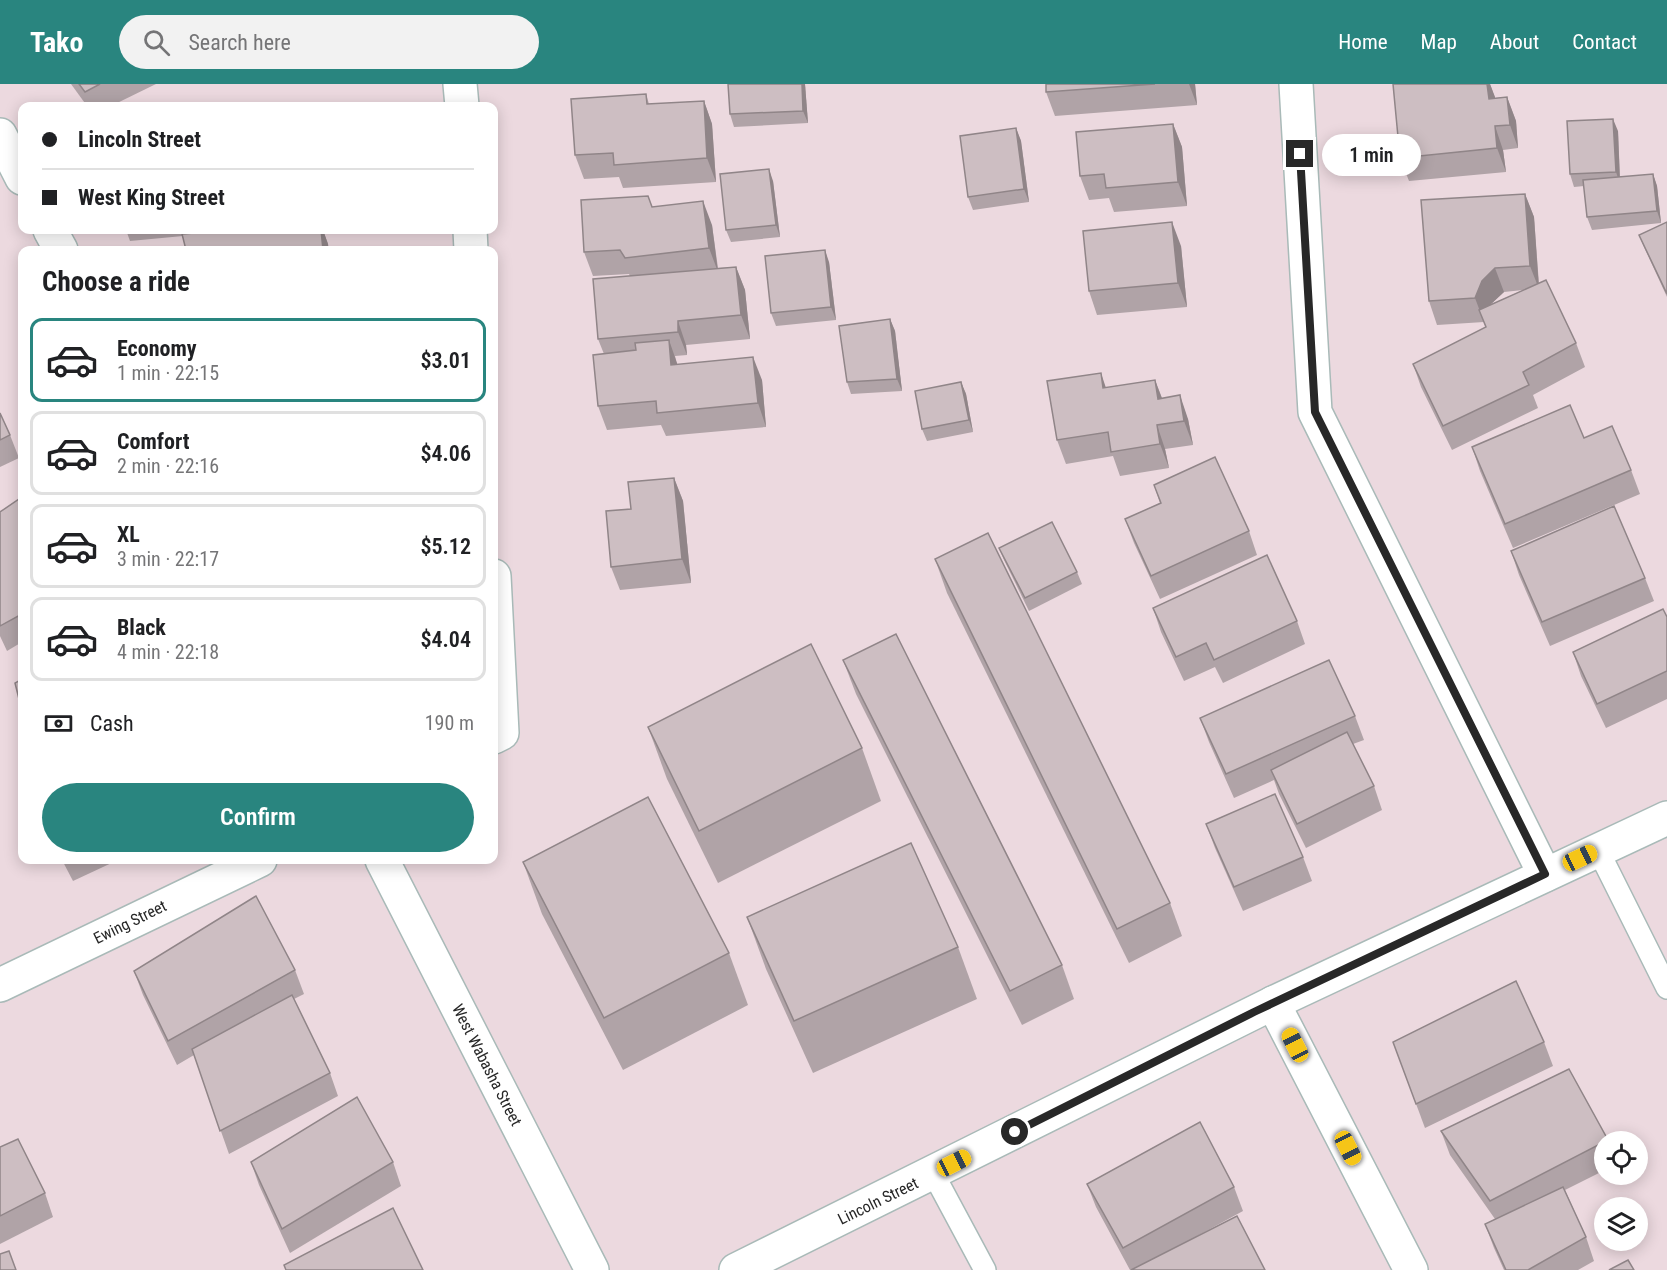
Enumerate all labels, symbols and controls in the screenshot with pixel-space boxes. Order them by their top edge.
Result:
search box [119,15,539,69]
text: Tako [30,26,83,59]
icon: search [140,26,173,59]
text: Search here [188,30,291,55]
text: Home [1338,30,1388,54]
text: Map [1421,30,1457,54]
text: About [1490,30,1539,54]
text: Contact [1572,30,1637,54]
text: Lincoln Street [78,127,201,152]
callout: 1 min [1321,133,1420,175]
route end [1286,140,1313,167]
text: 1 min [1349,143,1394,167]
text: West King Street [78,185,225,210]
text: Choose a ride [42,266,190,298]
icon: car [45,333,99,387]
text: Economy [117,336,197,361]
text: $3.01 [420,348,471,373]
text: 1 min · 22:15 [117,361,219,385]
icon: car [45,426,99,480]
text: Comfort [117,429,190,454]
text: $4.06 [420,441,471,466]
text: 2 min · 22:16 [117,454,219,478]
icon: car [45,519,99,573]
text: XL [117,522,140,547]
text: $5.12 [420,534,471,559]
text: 3 min · 22:17 [117,547,219,571]
icon: car [45,612,99,666]
text: Black [117,615,166,640]
text: $4.04 [420,627,471,652]
text: 4 min · 22:18 [117,640,219,664]
icon: cash [42,707,75,740]
text: Cash [90,711,134,736]
text: 190 m [425,711,474,735]
button: Confirm [42,783,474,852]
car [1560,842,1600,874]
street label: Ewing Street [90,896,170,948]
street label: West Wabasha Street [448,1001,526,1129]
car [1279,1025,1311,1065]
route start [1001,1118,1028,1145]
car [1332,1128,1364,1168]
map controls [1594,1131,1648,1251]
button: locate [1594,1131,1648,1185]
car [934,1147,974,1179]
street label: Lincoln Street [835,1173,922,1229]
button: layers [1594,1197,1648,1251]

